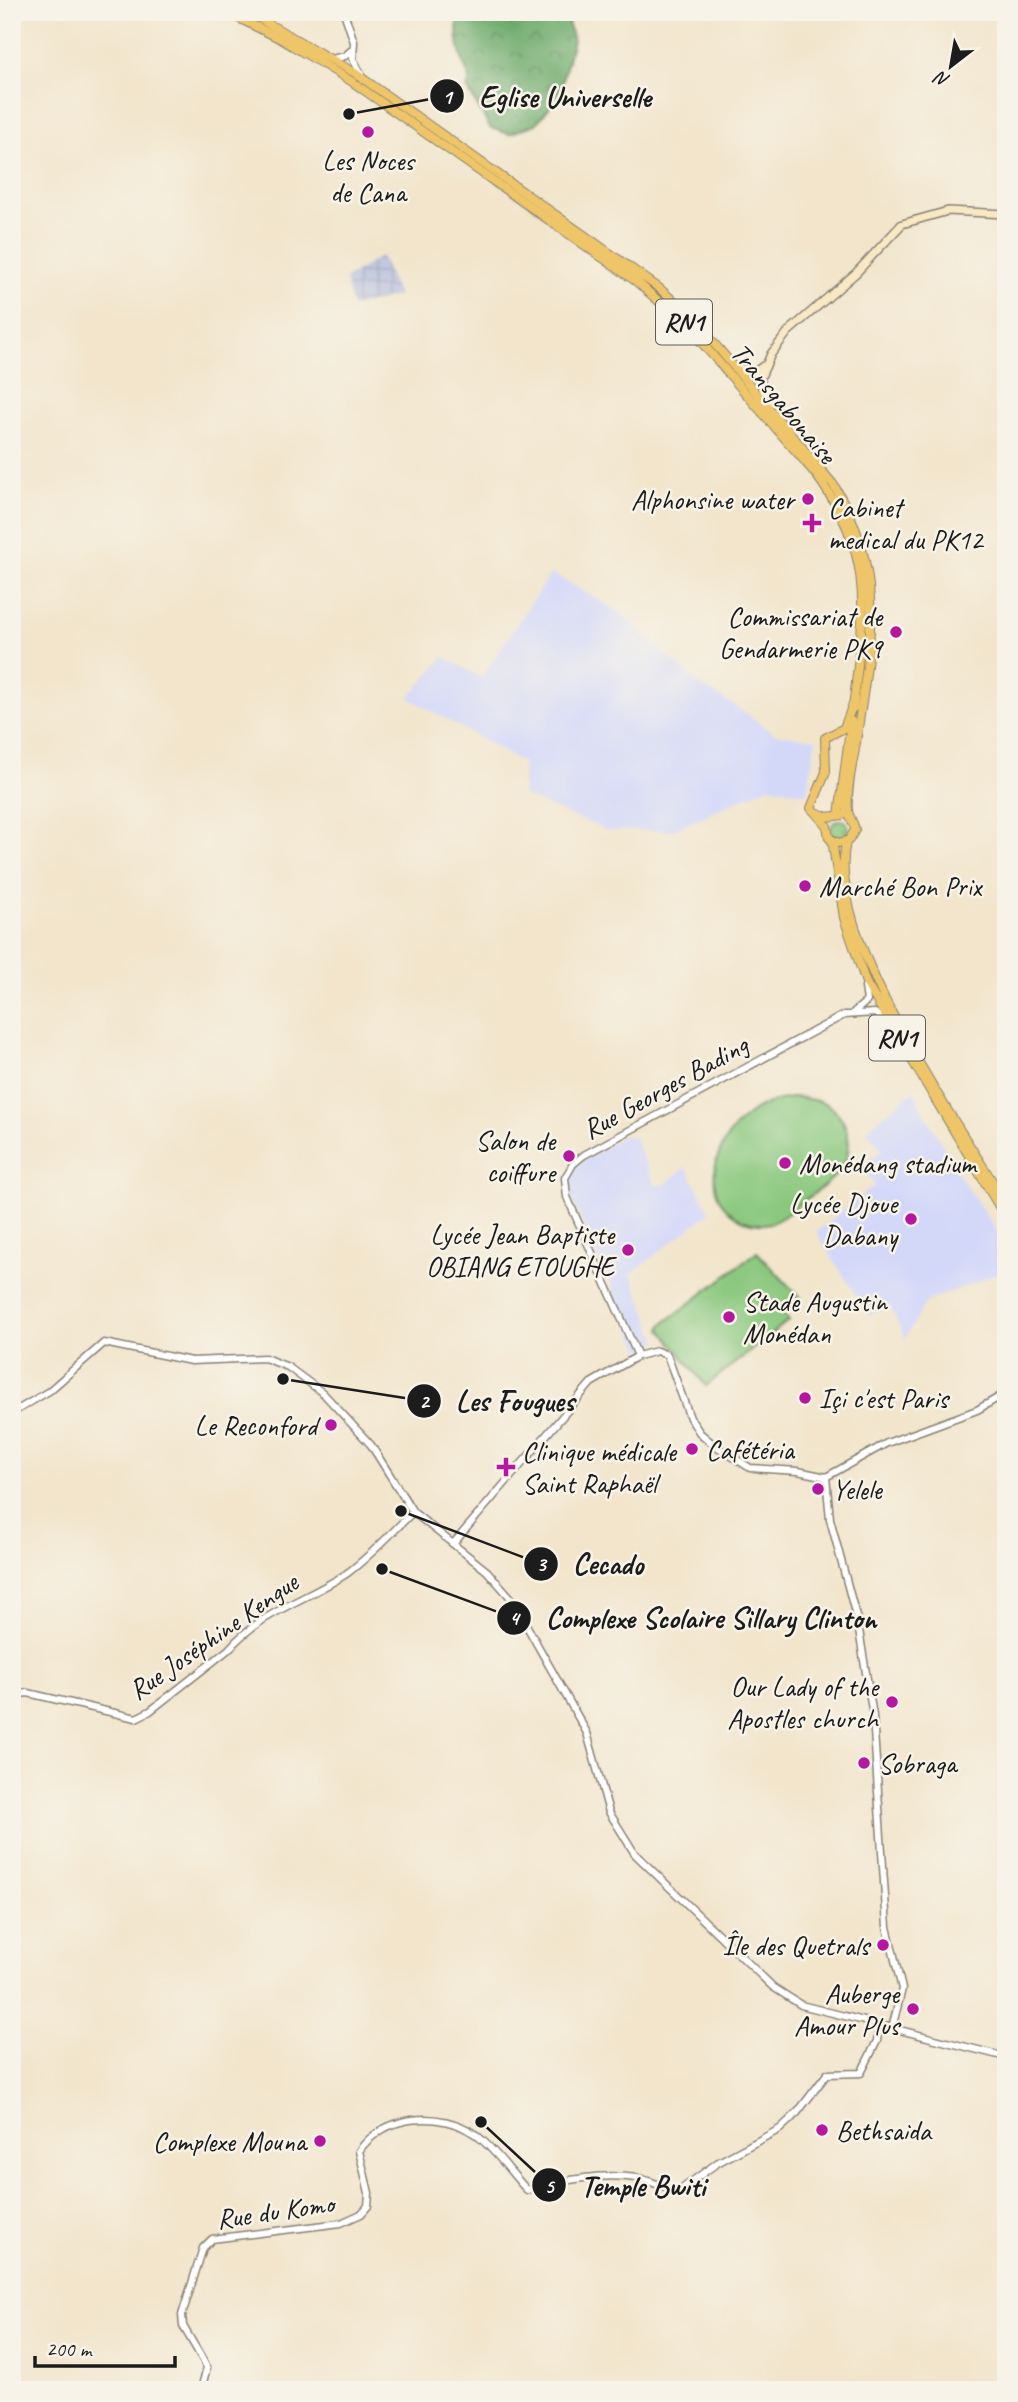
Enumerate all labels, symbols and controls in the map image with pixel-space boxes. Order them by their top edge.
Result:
north arrow [916,32,986,102]
text: N [929,65,954,93]
callout: Eglise Universelle [430,71,665,122]
text: Eglise Universelle [479,78,653,116]
text: 1 [442,84,454,110]
marker: Les Noces de Cana [360,124,376,140]
place label: Les Noces de Cana [322,143,416,210]
road number: RN1 [656,300,712,344]
street label: Transgabonaise [723,335,846,472]
place label: Alphonsine water [631,482,796,517]
place label: Cabinet medical du PK12 [828,490,985,557]
marker: Alphonsine water [800,491,816,507]
marker: Cabinet medical du PK12 [802,513,822,533]
place label: Commissariat de Gendarmerie PK9 [719,599,884,666]
marker: Commissariat de Gendarmerie PK9 [888,624,904,640]
place label: Marché Bon Prix [819,869,984,904]
marker: Marché Bon Prix [797,878,813,894]
road number: RN1 [869,1015,925,1060]
street label: Rue Georges Bading [576,1026,756,1147]
place label: Salon de coiffure [475,1123,557,1190]
place label: Monédang stadium [799,1146,978,1181]
marker: Salon de coiffure [561,1148,577,1164]
marker: Monédang stadium [777,1155,793,1171]
place label: Lycée Djoue Dabany [790,1186,899,1253]
marker: Lycée Djoue Dabany [903,1211,919,1227]
place label: Lycée Jean Baptiste OBIANG ETOUGHE [426,1217,617,1284]
marker: Lycée Jean Baptiste OBIANG ETOUGHE [620,1242,636,1258]
place label: Stade Augustin Monédan [743,1284,888,1351]
marker: Stade Augustin Monédan [721,1309,737,1325]
callout: Les Fougues [407,1375,588,1426]
place label: Içi c'est Paris [819,1381,950,1416]
text: Les Fougues [456,1382,578,1420]
text: 2 [419,1388,431,1414]
marker: Içi c'est Paris [797,1390,813,1406]
place label: Le Reconford [195,1408,321,1443]
marker: Le Reconford [323,1417,339,1433]
place label: Cafétéria [706,1432,796,1467]
place label: Clinique médicale Saint Raphaël [522,1434,678,1501]
marker: Cafétéria [684,1441,700,1457]
marker: Clinique médicale Saint Raphaël [496,1457,516,1477]
place label: Yelele [832,1472,883,1507]
marker: Yelele [810,1481,826,1497]
callout: Cecado [524,1538,657,1589]
text: Cecado [573,1545,645,1583]
text: 3 [536,1551,548,1577]
street label: Rue Joséphine Kengue [121,1563,306,1707]
callout: Complexe Scolaire Sillary Clinton [497,1592,890,1643]
text: Complexe Scolaire Sillary Clinton [546,1599,879,1638]
text: 4 [509,1605,521,1631]
place label: Our Lady of the Apostles church [727,1669,880,1736]
marker: Our Lady of the Apostles church [884,1694,900,1710]
place label: Sobraga [878,1746,959,1781]
marker: Sobraga [856,1755,872,1771]
place label: Île des Quetrals [722,1928,871,1963]
marker: Île des Quetrals [875,1937,891,1953]
place label: Auberge Amour Plus [794,1976,901,2043]
marker: Auberge Amour Plus [905,2001,921,2017]
place label: Bethsaida [836,2113,933,2148]
marker: Bethsaida [814,2122,830,2138]
place label: Complexe Mouna [153,2124,309,2159]
marker: Complexe Mouna [312,2133,328,2149]
callout: Temple Bwiti [531,2160,719,2211]
text: Temple Bwiti [581,2167,710,2205]
text: 5 [544,2173,555,2199]
street label: Rue du Komo [214,2185,339,2237]
scale bar [35,2325,175,2369]
text: 200 m [46,2336,93,2362]

